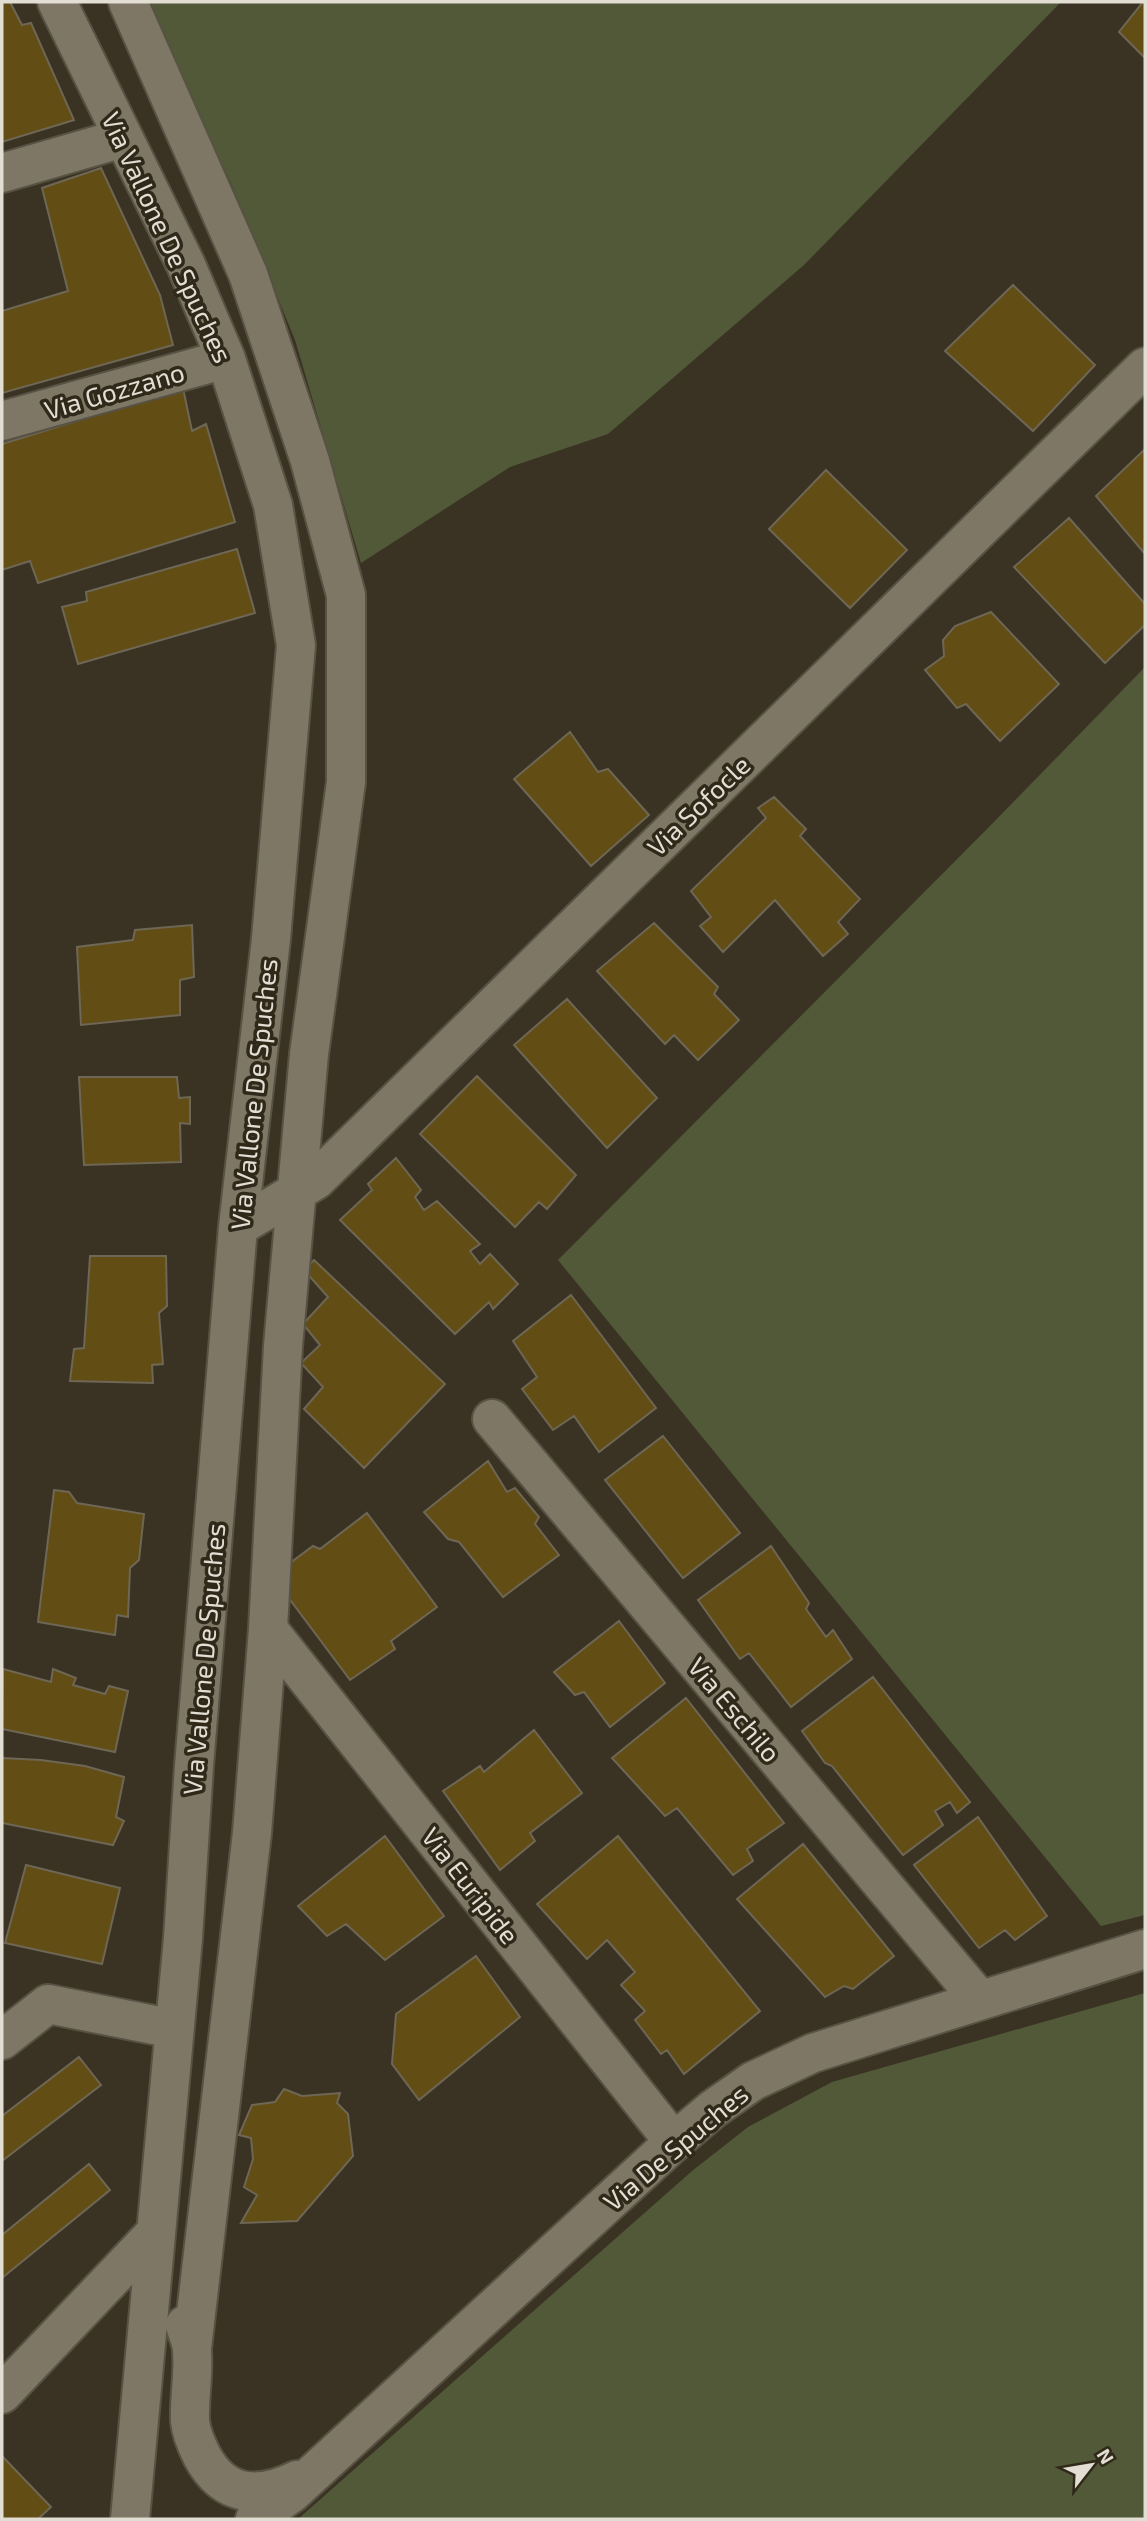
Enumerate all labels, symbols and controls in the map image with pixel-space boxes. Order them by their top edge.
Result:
street label: Via Vallone De Spuches [96,107,240,367]
street label: Via Gozzano [40,355,188,425]
street label: Via Sofocle [640,749,756,861]
street label: Via Vallone De Spuches [223,957,283,1231]
street label: Via Vallone De Spuches [176,1522,230,1796]
street label: Via Eschilo [682,1650,788,1768]
street label: Via Euripide [416,1821,526,1949]
street label: Via De Spuches [597,2078,753,2216]
north arrow [1056,2430,1126,2500]
text: N [1093,2444,1119,2468]

